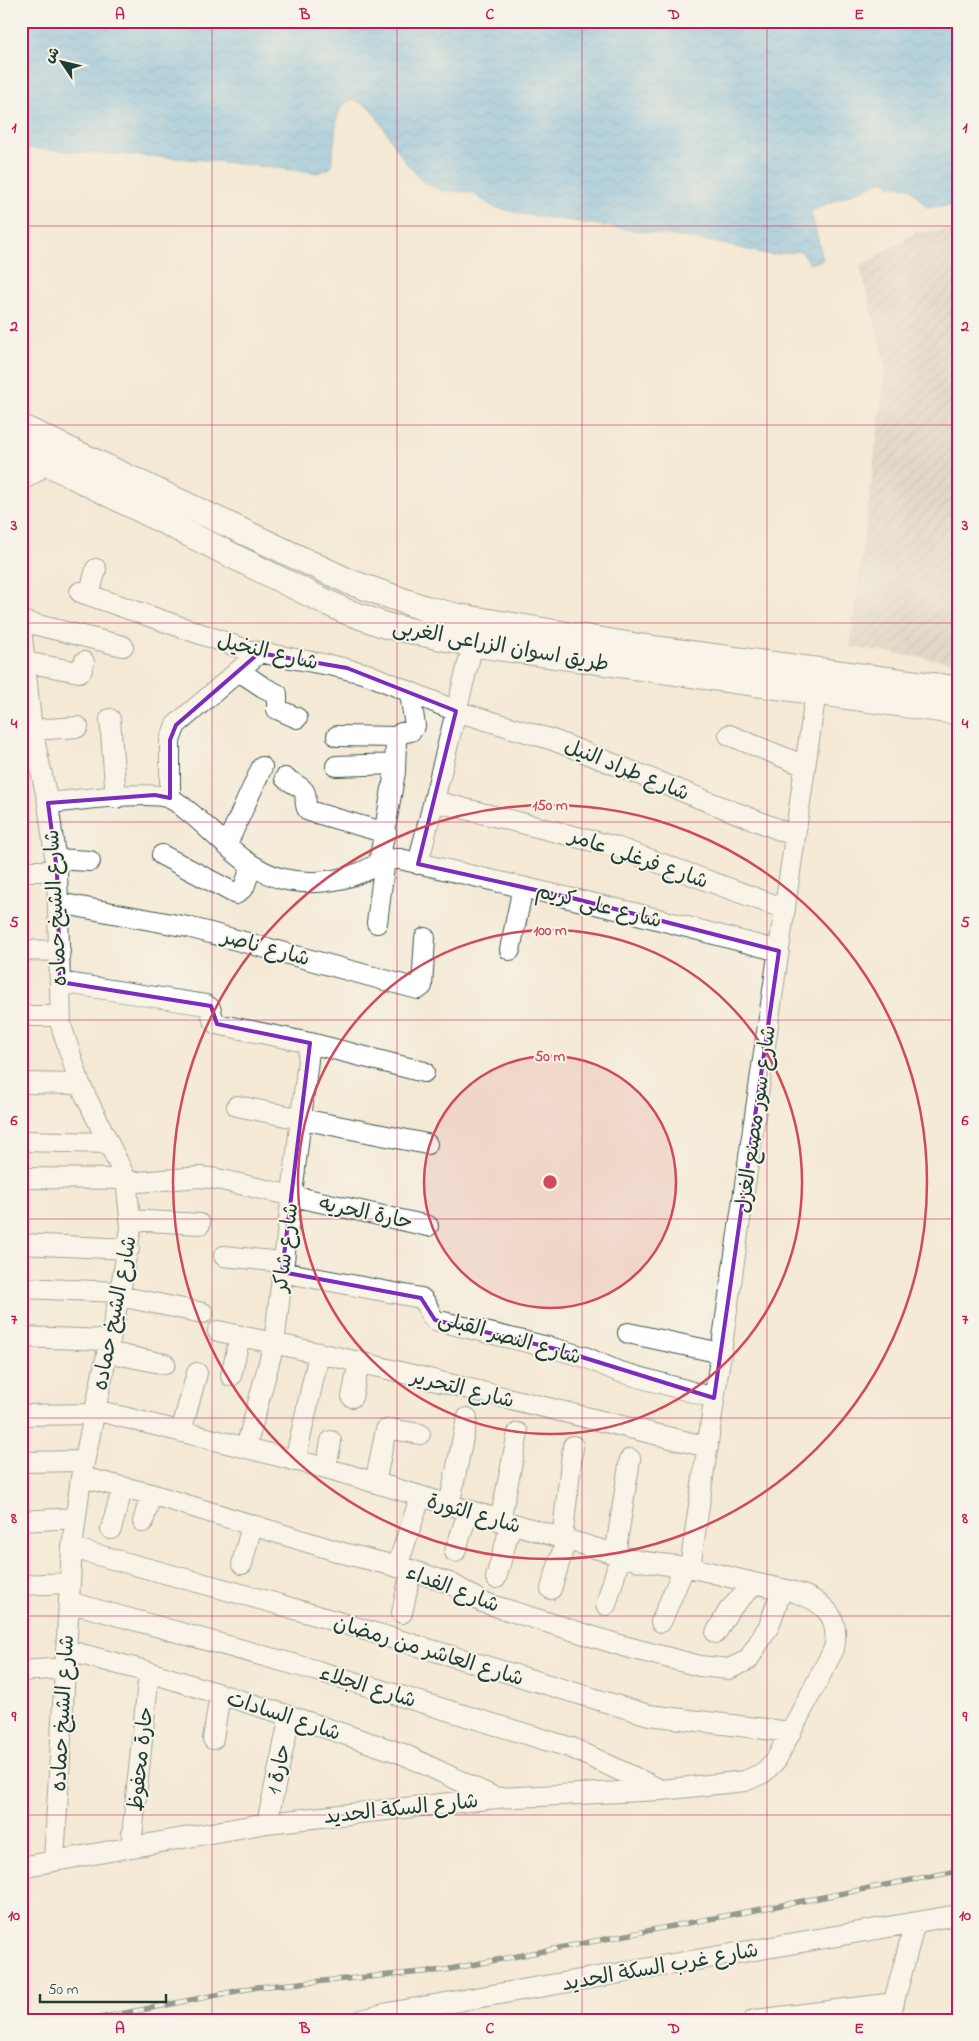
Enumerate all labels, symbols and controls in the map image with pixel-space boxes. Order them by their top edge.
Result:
text: A [115,3,125,27]
text: B [299,3,311,27]
text: C [486,3,495,27]
text: D [667,3,680,27]
text: E [854,3,864,27]
north arrow [38,38,88,88]
text: ش [40,43,66,68]
text: 1 [11,116,17,140]
text: 1 [962,116,968,140]
text: 2 [9,315,18,339]
text: 2 [960,315,969,339]
text: 3 [10,514,18,538]
text: 3 [961,514,969,538]
street label: طريق اسوان الزراعى الغربى [390,613,611,681]
street label: شارع النخيل [214,627,321,679]
text: 4 [10,712,18,736]
text: 4 [961,712,969,736]
street label: شارع طراد النيل [559,732,693,810]
text: 150 m [532,795,568,817]
street label: شارع فرغلى عامر [563,821,712,898]
street label: شارع الشيخ حماده [38,829,76,987]
street label: شارع على كريم [532,877,665,937]
text: 5 [9,911,19,935]
text: 5 [960,911,970,935]
text: 100 m [533,920,567,942]
street label: شارع ناصر [216,922,313,975]
street label: شارع سور مصنع الغزل [729,1023,785,1215]
text: 50 m [535,1046,566,1068]
text: 6 [9,1109,18,1133]
text: 6 [960,1109,969,1133]
centre of rings [541,1173,559,1191]
street label: حارة الحريه [316,1189,415,1239]
street label: شارع شاكر [266,1201,307,1295]
street label: شارع الشيخ حماده [86,1234,146,1393]
street label: شارع النصر القبلى [434,1304,584,1374]
text: 7 [11,1308,18,1332]
text: 7 [962,1308,969,1332]
street label: شارع التحرير [406,1362,517,1417]
street label: شارع الثورة [423,1487,524,1543]
text: 8 [10,1507,17,1531]
text: 8 [961,1507,968,1531]
street label: شارع الفداء [401,1558,503,1621]
street label: شارع العاشر من رمضان [330,1609,527,1695]
street label: شارع الشيخ حماده [45,1634,83,1792]
street label: شارع الجلاء [315,1659,419,1717]
street label: شارع السادات [223,1684,344,1749]
text: 9 [11,1705,17,1729]
street label: حارة محفوظ [122,1705,162,1813]
text: 9 [962,1705,968,1729]
street label: حارة 1 [260,1742,300,1797]
street label: شارع السكة الحديد [322,1787,480,1833]
text: 10 [8,1904,20,1928]
text: 10 [959,1904,971,1928]
street label: شارع غرب السكة الحديد [560,1936,761,2000]
scale bar [40,1971,166,2003]
text: 50 m [48,1979,79,2001]
text: A [115,2017,125,2041]
text: B [299,2017,311,2041]
text: C [486,2017,495,2041]
text: D [667,2017,680,2041]
text: E [854,2017,864,2041]

